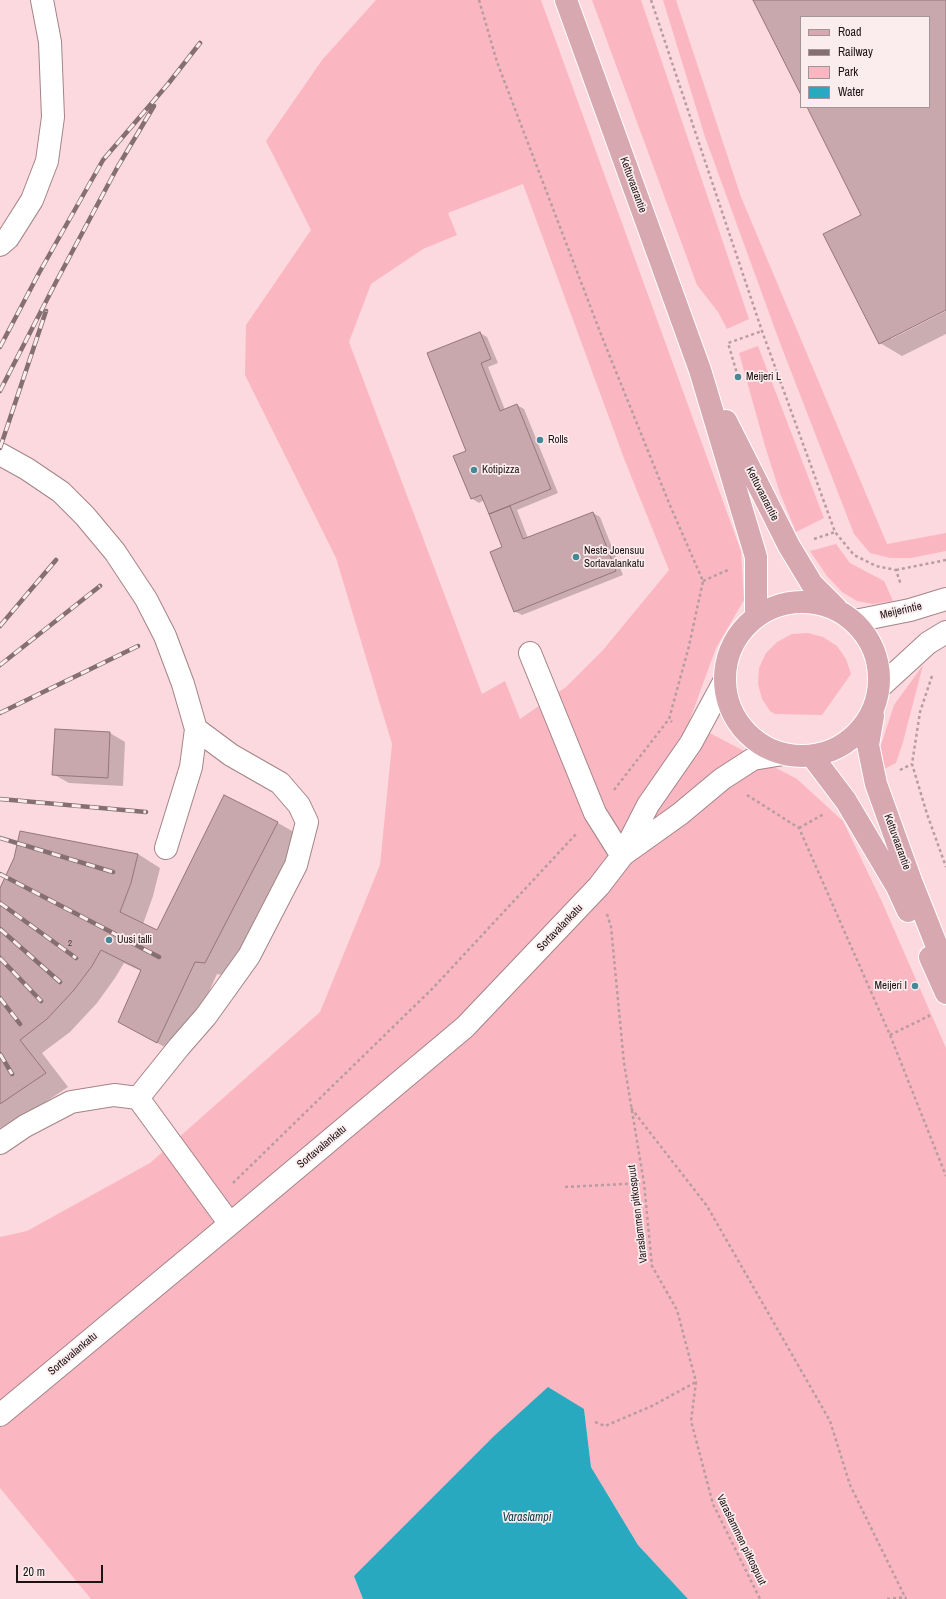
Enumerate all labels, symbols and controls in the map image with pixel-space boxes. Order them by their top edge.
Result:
legend [800,16,930,108]
text: Road [838,24,862,40]
text: Railway [838,44,873,60]
text: Park [838,64,858,80]
text: Water [838,84,864,100]
street label: Kettuvaarantie [617,155,649,215]
place label: Meijeri L [746,370,781,384]
marker: Meijeri L [733,372,743,382]
place label: Rolls [548,433,568,447]
marker: Rolls [535,435,545,445]
place label: Kotipizza [482,463,520,477]
marker: Kotipizza [469,465,479,475]
street label: Kettuvaarantie [743,465,781,523]
place label: Neste Joensuu Sortavalankatu [584,544,644,570]
marker: Neste Joensuu Sortavalankatu [571,552,581,562]
street label: Meijerintie [879,600,923,622]
street label: Kettuvaarantie [881,812,913,872]
street label: Sortavalankatu [534,902,586,954]
place label: Uusi talli [117,933,152,947]
marker: Uusi talli [104,935,114,945]
house number: 2 [68,939,72,949]
place label: Meijeri I [874,979,907,993]
marker: Meijeri I [910,981,920,991]
street label: Sortavalankatu [295,1123,349,1171]
street label: Varaslammen pitkospuut [625,1164,651,1264]
street label: Sortavalankatu [46,1330,100,1378]
street label: Varaslammen pitkospuut [713,1493,769,1587]
water label: Varaslampi [503,1511,551,1525]
scale bar [18,1557,105,1583]
text: 20 m [23,1564,45,1580]

